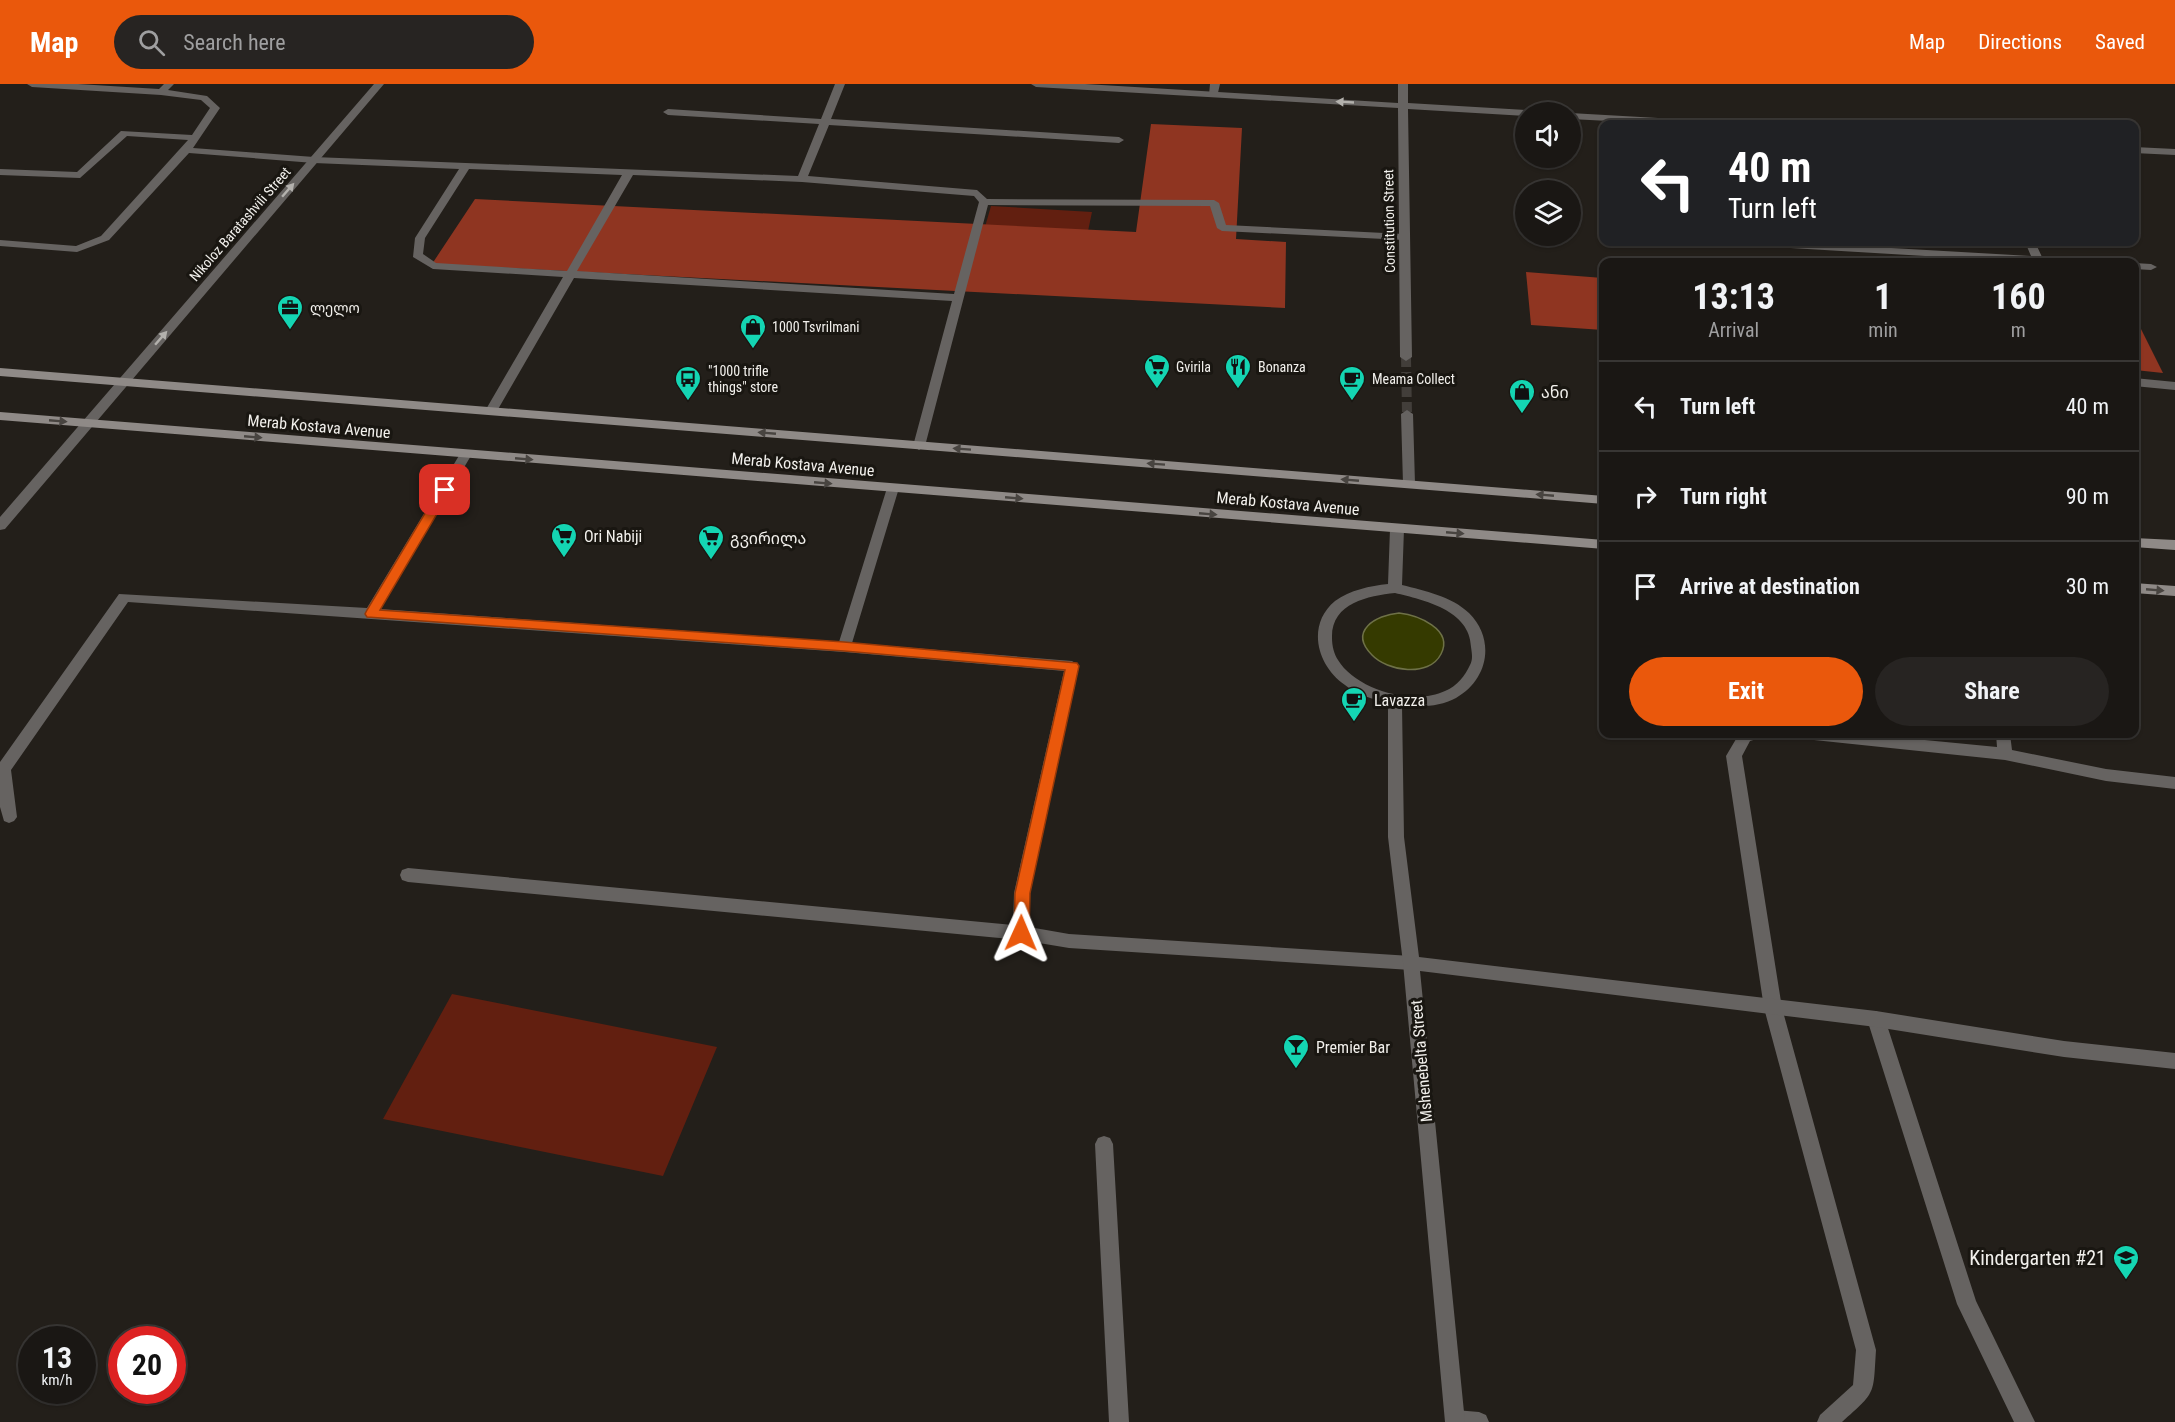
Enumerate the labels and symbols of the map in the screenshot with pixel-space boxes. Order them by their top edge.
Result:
one-way arrow [1335,98,1354,107]
street label: Nikoloz Baratashvili Street [186,164,294,284]
street label: Constitution Street [1380,169,1398,273]
one-way arrow [282,182,295,198]
office icon: ლელო [275,293,305,331]
place label: ლელო [310,300,360,317]
shop icon: 1000 Tsvrilmani [738,312,768,350]
place label: 1000 Tsvrilmani [772,319,859,335]
one-way arrow [154,331,167,346]
supermarket icon: Gvirila [1142,352,1172,390]
restaurant icon: Bonanza [1223,352,1253,390]
place label: Gvirila [1176,359,1211,375]
place label: Bonanza [1258,359,1306,375]
place label: "1000 trifle things" store [708,363,778,395]
bus stop icon: "1000 trifle things" store [673,364,703,402]
cafe icon: Meama Collect [1337,364,1367,402]
place label: Meama Collect [1372,371,1455,387]
shop icon: ანი [1507,377,1537,415]
place label: ანი [1541,383,1569,402]
street label: Merab Kostava Avenue [247,411,391,442]
one-way arrow [49,416,68,426]
one-way arrow [758,429,777,438]
one-way arrow [243,432,262,442]
one-way arrow [952,444,971,454]
street label: Merab Kostava Avenue [731,449,875,480]
one-way arrow [514,454,533,463]
one-way arrow [1146,459,1165,469]
pin [419,464,470,515]
one-way arrow [1341,475,1360,484]
one-way arrow [813,478,832,487]
street label: Merab Kostava Avenue [1216,488,1360,519]
one-way arrow [1536,490,1555,500]
one-way arrow [1004,493,1023,503]
one-way arrow [1199,509,1218,518]
supermarket icon: Ori Nabiji [549,521,579,559]
supermarket icon: გვირილა [696,523,726,561]
place label: Ori Nabiji [584,527,642,546]
place label: გვირილა [730,529,806,549]
one-way arrow [1446,529,1465,538]
one-way arrow [2145,585,2164,595]
cafe icon: Lavazza [1339,685,1369,723]
place label: Lavazza [1374,691,1425,710]
position arrow [989,901,1053,965]
street label: Mshenebelta Street [1407,999,1436,1123]
bar icon: Premier Bar [1281,1032,1311,1070]
place label: Premier Bar [1316,1038,1390,1057]
school or university icon: Kindergarten #21 [2111,1243,2141,1281]
place label: Kindergarten #21 [1969,1246,2106,1270]
speed limit sign: 20 [108,1326,186,1404]

